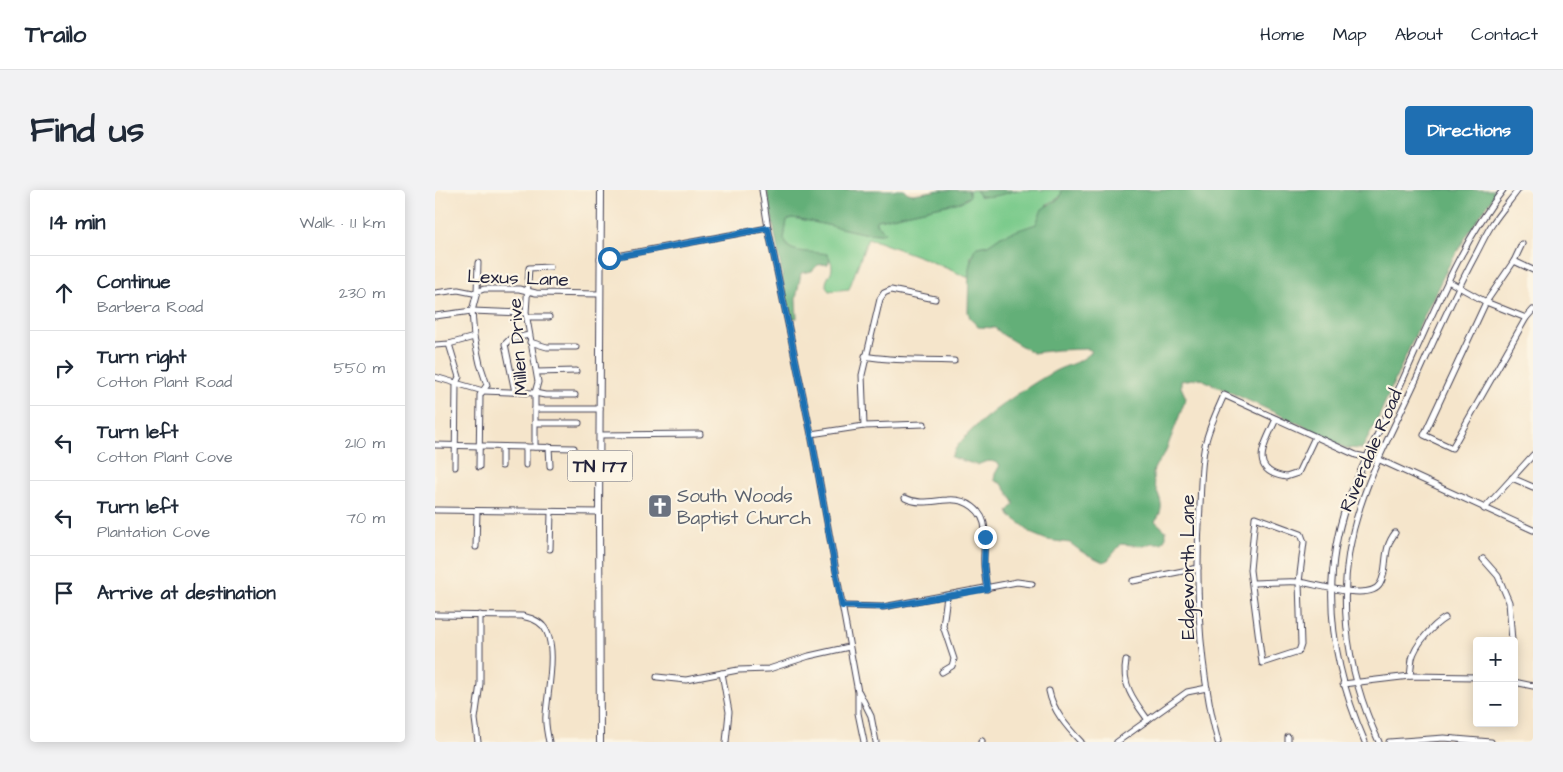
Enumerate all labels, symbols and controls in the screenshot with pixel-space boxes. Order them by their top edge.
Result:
text: Trailo [25,18,86,52]
text: Home [1260,22,1305,47]
text: Map [1333,22,1367,47]
text: About [1395,22,1443,47]
text: Contact [1471,22,1538,47]
text: Find us [30,106,144,155]
button: Directions [1405,106,1533,155]
text: 14 min [50,208,105,237]
text: Walk · 1.1 km [299,212,385,234]
route start [598,247,621,270]
street label: Lexus Lane [467,263,569,294]
text: Continue [97,269,171,296]
icon: ahead [50,279,78,307]
text: 230 m [339,282,385,304]
text: Barbera Road [97,296,203,318]
street label: Millen Drive [502,297,535,397]
text: Turn right [97,344,186,371]
icon: right [50,354,78,382]
text: 550 m [333,357,385,379]
text: Cotton Plant Road [97,371,232,393]
street label: Riverdale Road [1333,385,1409,516]
text: Turn left [97,419,178,446]
icon: left [50,429,78,457]
text: 210 m [345,432,385,454]
text: Cotton Plant Cove [97,446,233,468]
road number: TN 177 [567,450,633,482]
place label: South Woods Baptist Church [677,483,811,532]
church icon: South Woods Baptist Church [647,493,673,519]
text: Turn left [97,494,178,521]
street label: Edgeworth Lane [1175,495,1203,639]
icon: left [50,504,78,532]
text: 70 m [346,507,385,529]
text: Plantation Cove [97,521,210,543]
route end [974,526,997,549]
icon: arrive [50,579,78,607]
text: Arrive at destination [97,580,276,607]
map controls [1473,637,1518,727]
button: + [1473,637,1518,682]
button: − [1473,682,1518,727]

